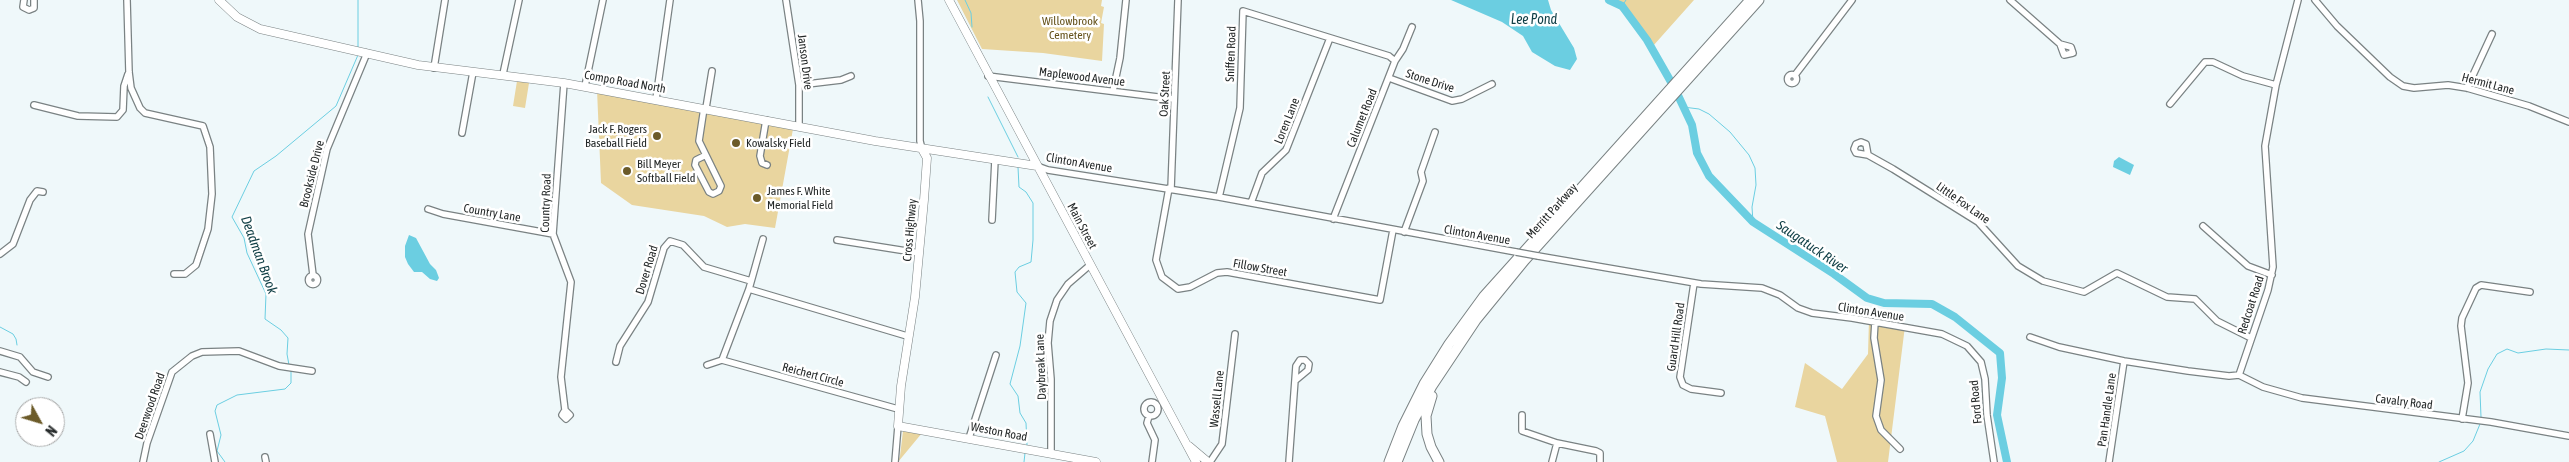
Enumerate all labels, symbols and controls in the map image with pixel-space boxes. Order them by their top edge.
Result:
water label: Lee Pond [1511,12,1557,28]
park label: Willowbrook Cemetery [1042,14,1098,42]
street label: Sniffen Road [1223,26,1239,82]
street label: Janson Drive [794,33,816,91]
street label: Maplewood Avenue [1038,65,1126,89]
street label: Stone Drive [1404,66,1456,96]
street label: Compo Road North [583,68,667,96]
street label: Hermit Lane [2460,70,2516,98]
street label: Oak Street [1157,71,1173,117]
street label: Calumet Road [1344,87,1380,149]
street label: Loren Lane [1271,96,1303,146]
place label: Jack F. Rogers Baseball Field [585,122,647,150]
marker: Jack F. Rogers Baseball Field [651,130,663,142]
place label: Kowalsky Field [746,136,811,150]
marker: Kowalsky Field [730,137,742,149]
street label: Brookside Drive [297,139,327,209]
street label: Clinton Avenue [1045,150,1113,176]
place label: Bill Meyer Softball Field [637,157,696,185]
marker: Bill Meyer Softball Field [621,165,633,177]
street label: Country Road [538,173,554,233]
street label: Little Fox Lane [1933,179,1993,227]
street label: Merritt Parkway [1523,180,1581,242]
place label: James F. White Memorial Field [767,184,833,212]
marker: James F. White Memorial Field [751,192,763,204]
street label: Cross Highway [900,198,920,262]
street label: Main Street [1064,200,1100,252]
street label: Country Lane [462,201,522,225]
water label: Deadman Brook [237,214,281,296]
water label: Saugatuck River [1773,217,1851,277]
street label: Clinton Avenue [1443,222,1511,248]
street label: Dover Road [633,244,661,296]
street label: Fillow Street [1232,256,1288,280]
street label: Redcoat Road [2235,274,2267,336]
street label: Clinton Avenue [1837,300,1905,324]
street label: Guard Hill Road [1664,302,1688,372]
street label: Daybreak Lane [1033,334,1049,400]
street label: Reichert Circle [781,360,845,390]
street label: Wassell Lane [1207,370,1227,428]
street label: Deerwood Road [132,371,168,441]
street label: Pan Handle Lane [2095,372,2119,448]
street label: Ford Road [1967,379,1985,425]
street label: Cavalry Road [2375,391,2433,413]
north arrow [15,397,65,447]
street label: Weston Road [969,419,1029,445]
text: N [42,423,60,439]

